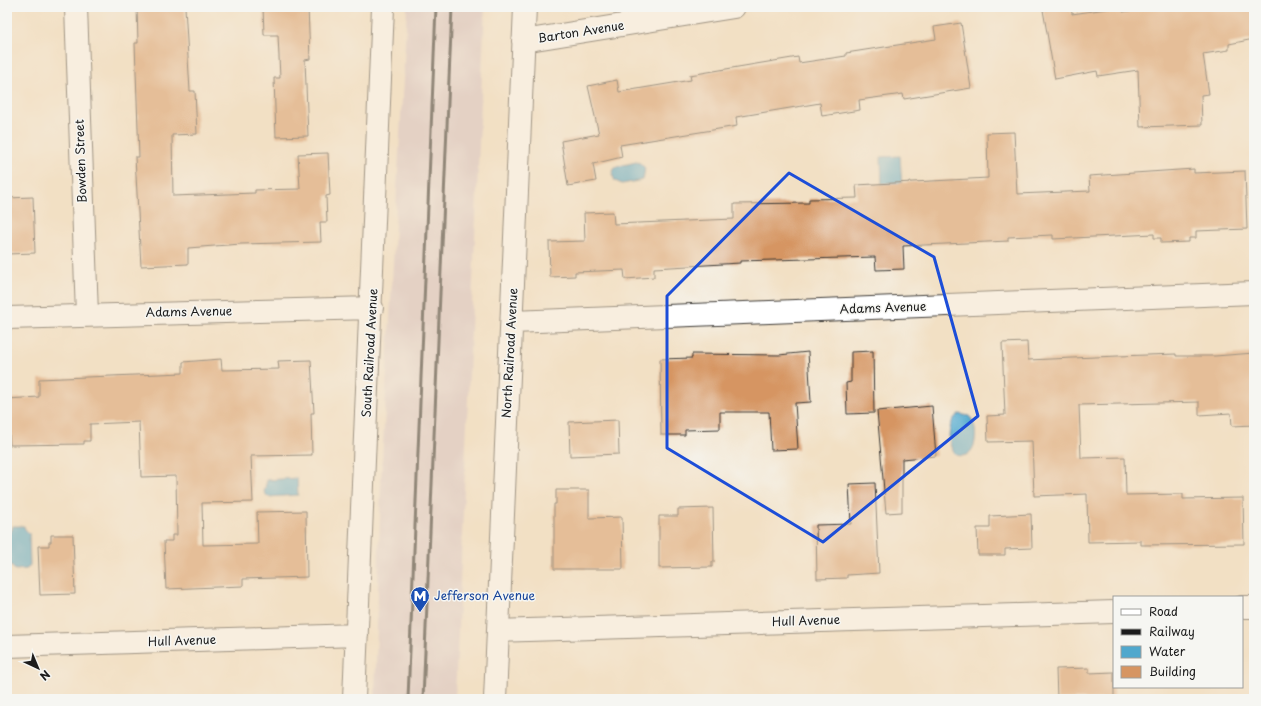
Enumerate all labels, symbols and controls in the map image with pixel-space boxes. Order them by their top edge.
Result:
street label: Barton Avenue [536,15,626,47]
street label: Bowden Street [70,119,90,203]
street label: North Railroad Avenue [497,287,521,418]
street label: South Railroad Avenue [357,288,381,418]
street label: Adams Avenue [839,296,927,318]
street label: Adams Avenue [145,301,233,321]
metro station icon: Jefferson Avenue [409,585,431,613]
place label: Jefferson Avenue [434,586,536,604]
legend [1113,596,1243,688]
text: Road [1149,602,1178,620]
street label: Hull Avenue [772,610,841,630]
text: Railway [1149,622,1195,640]
street label: Hull Avenue [148,630,217,650]
text: Water [1149,642,1186,660]
north arrow [18,648,58,688]
text: Building [1149,662,1196,680]
text: N [36,666,54,685]

